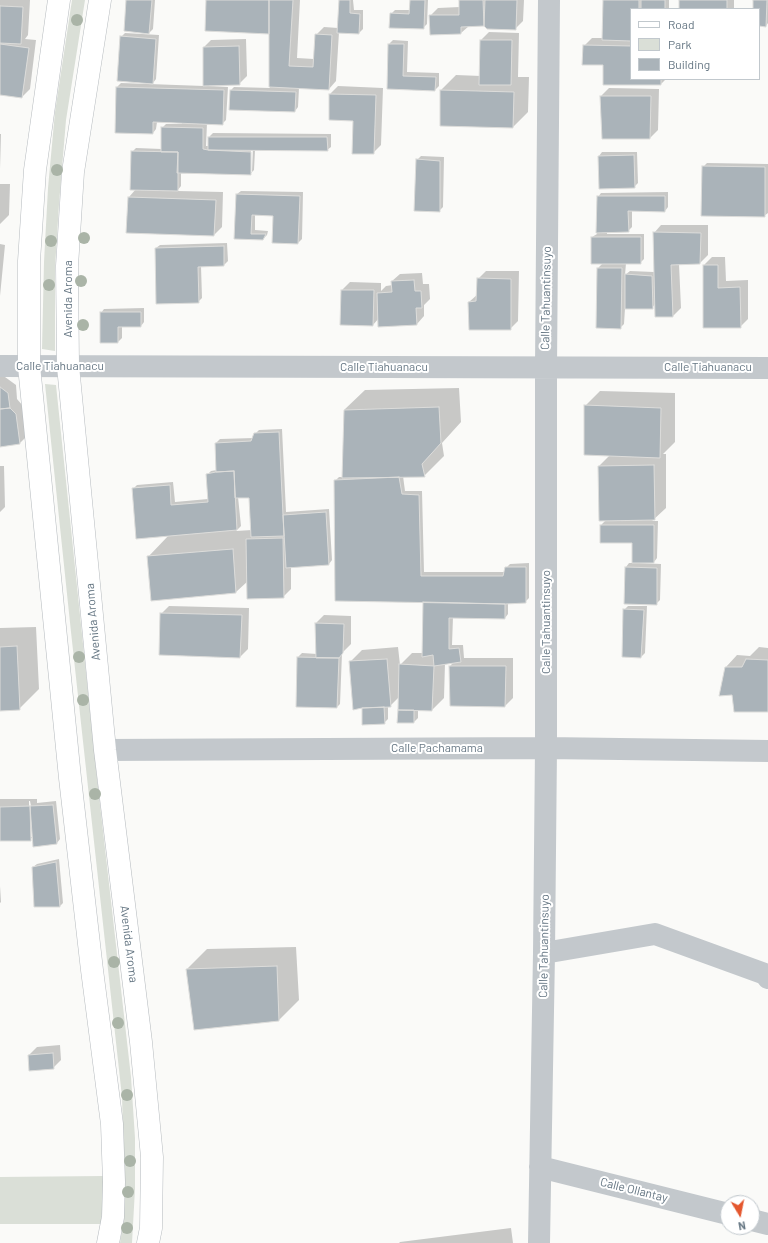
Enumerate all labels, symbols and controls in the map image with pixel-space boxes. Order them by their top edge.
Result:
legend [630,8,760,80]
text: Road [668,17,695,31]
text: Park [668,37,692,51]
text: Building [668,57,710,71]
street label: Calle Tahuantinsuyo [538,246,554,350]
street label: Avenida Aroma [61,260,75,338]
street label: Calle Tiahuanacu [16,359,104,373]
street label: Calle Tiahuanacu [340,360,428,374]
street label: Calle Tiahuanacu [664,360,752,374]
street label: Calle Tahuantinsuyo [539,570,553,674]
street label: Avenida Aroma [82,583,104,661]
street label: Calle Pachamama [391,741,483,755]
street label: Calle Tahuantinsuyo [536,894,552,998]
street label: Avenida Aroma [117,905,141,983]
street label: Calle Ollantay [599,1175,669,1205]
north arrow [720,1195,760,1235]
text: N [737,1219,747,1233]

